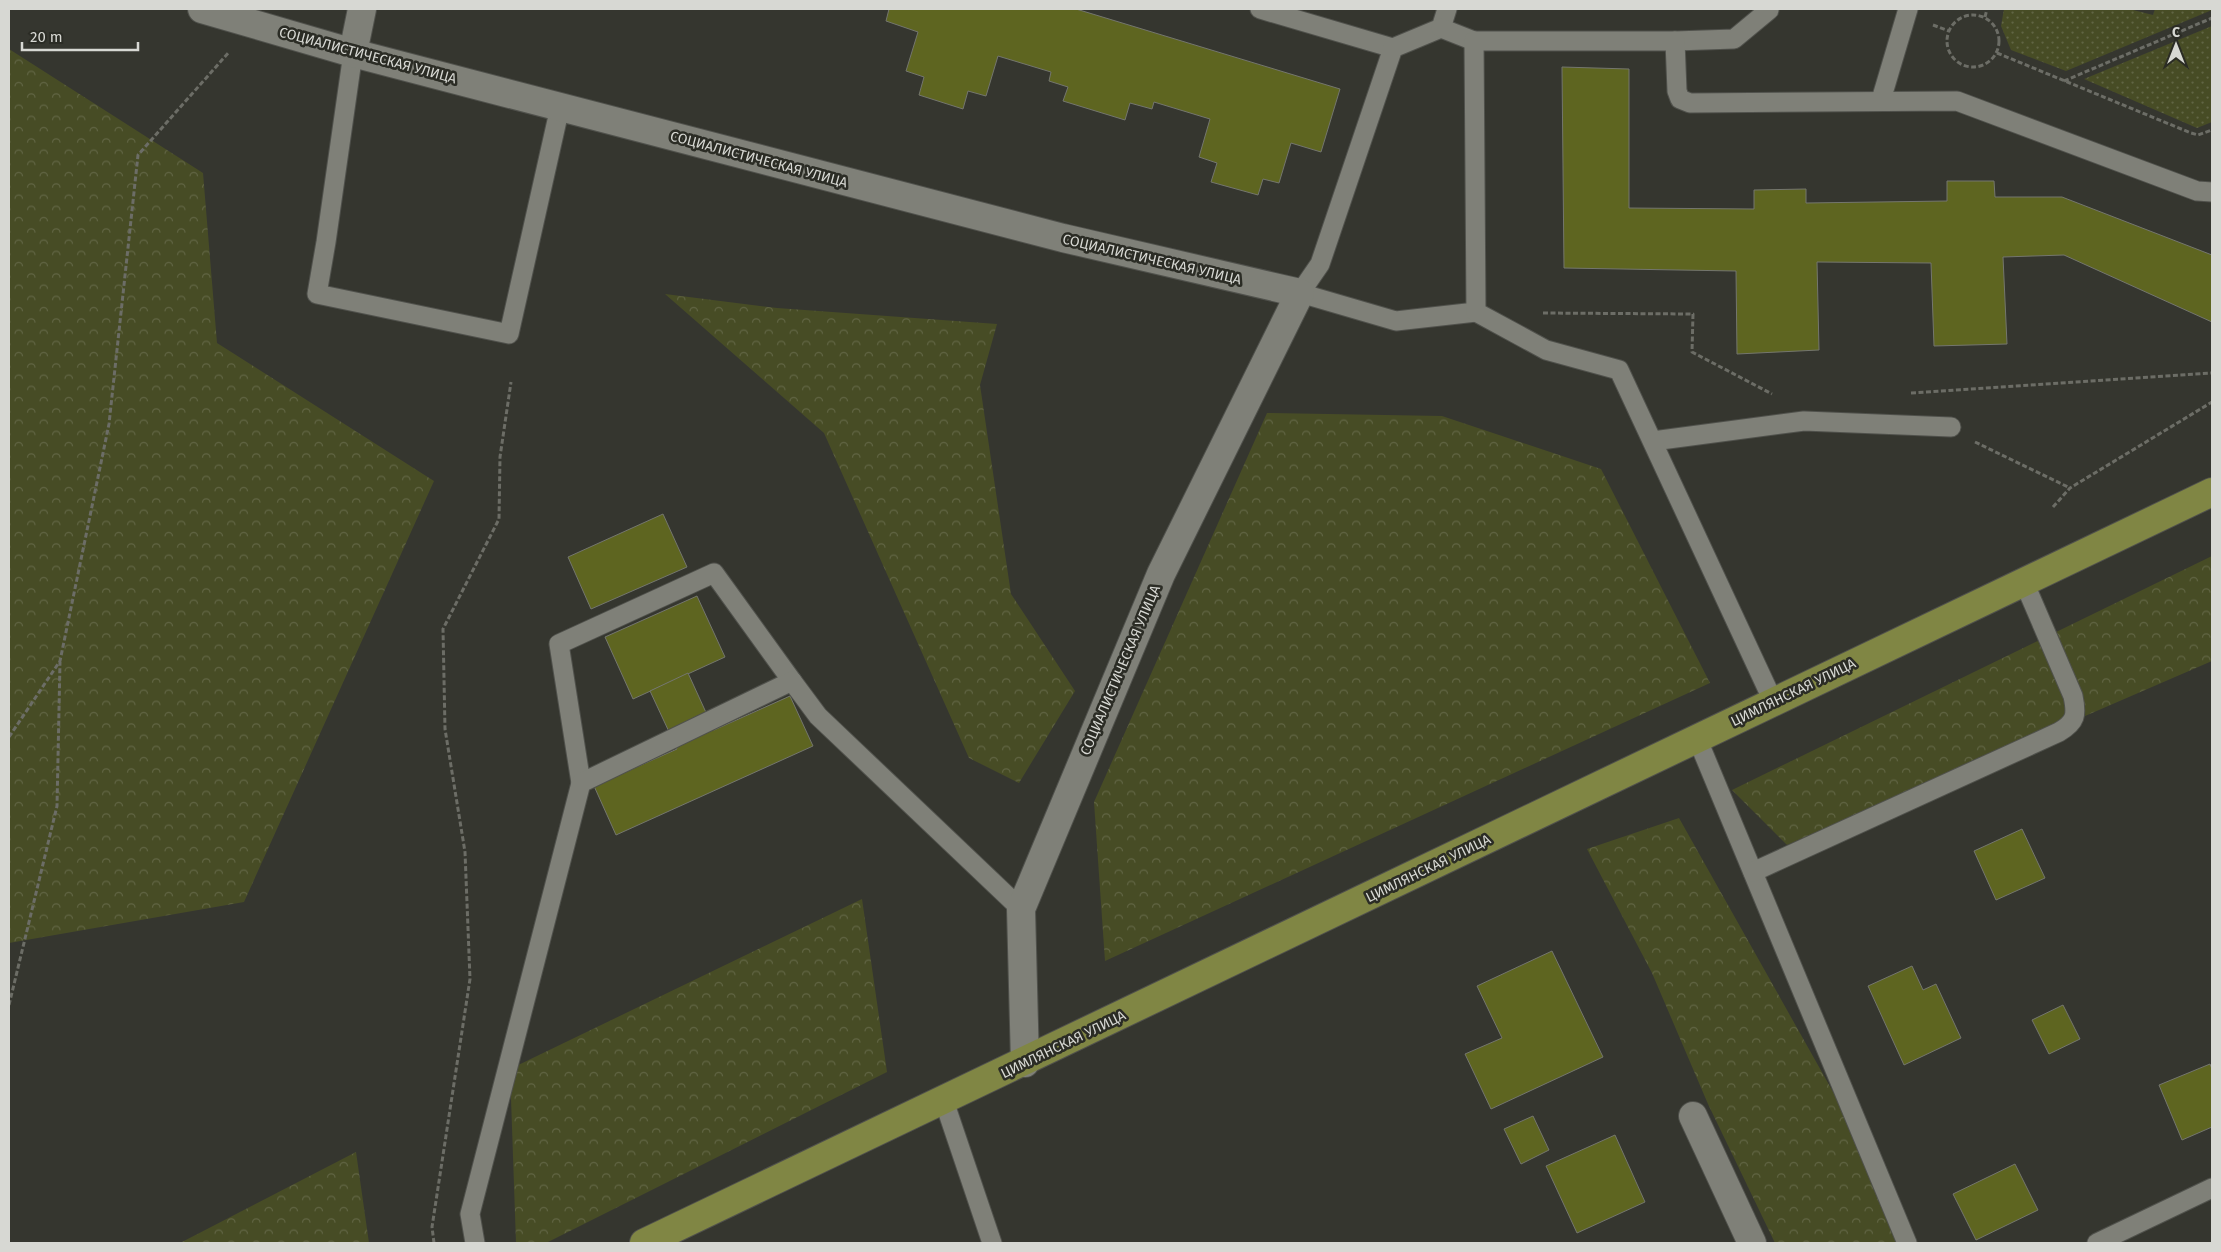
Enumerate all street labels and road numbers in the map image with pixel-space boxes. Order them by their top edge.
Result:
street label: СОЦИАЛИСТИЧЕСКАЯ УЛИЦА [277,24,458,87]
street label: СОЦИАЛИСТИЧЕСКАЯ УЛИЦА [668,128,849,191]
street label: СОЦИАЛИСТИЧЕСКАЯ УЛИЦА [1061,231,1243,288]
street label: СОЦИАЛИСТИЧЕСКАЯ УЛИЦА [1077,583,1164,758]
street label: ЦИМЛЯНСКАЯ УЛИЦА [1728,655,1858,730]
street label: ЦИМЛЯНСКАЯ УЛИЦА [1363,831,1493,906]
street label: ЦИМЛЯНСКАЯ УЛИЦА [998,1007,1128,1082]

